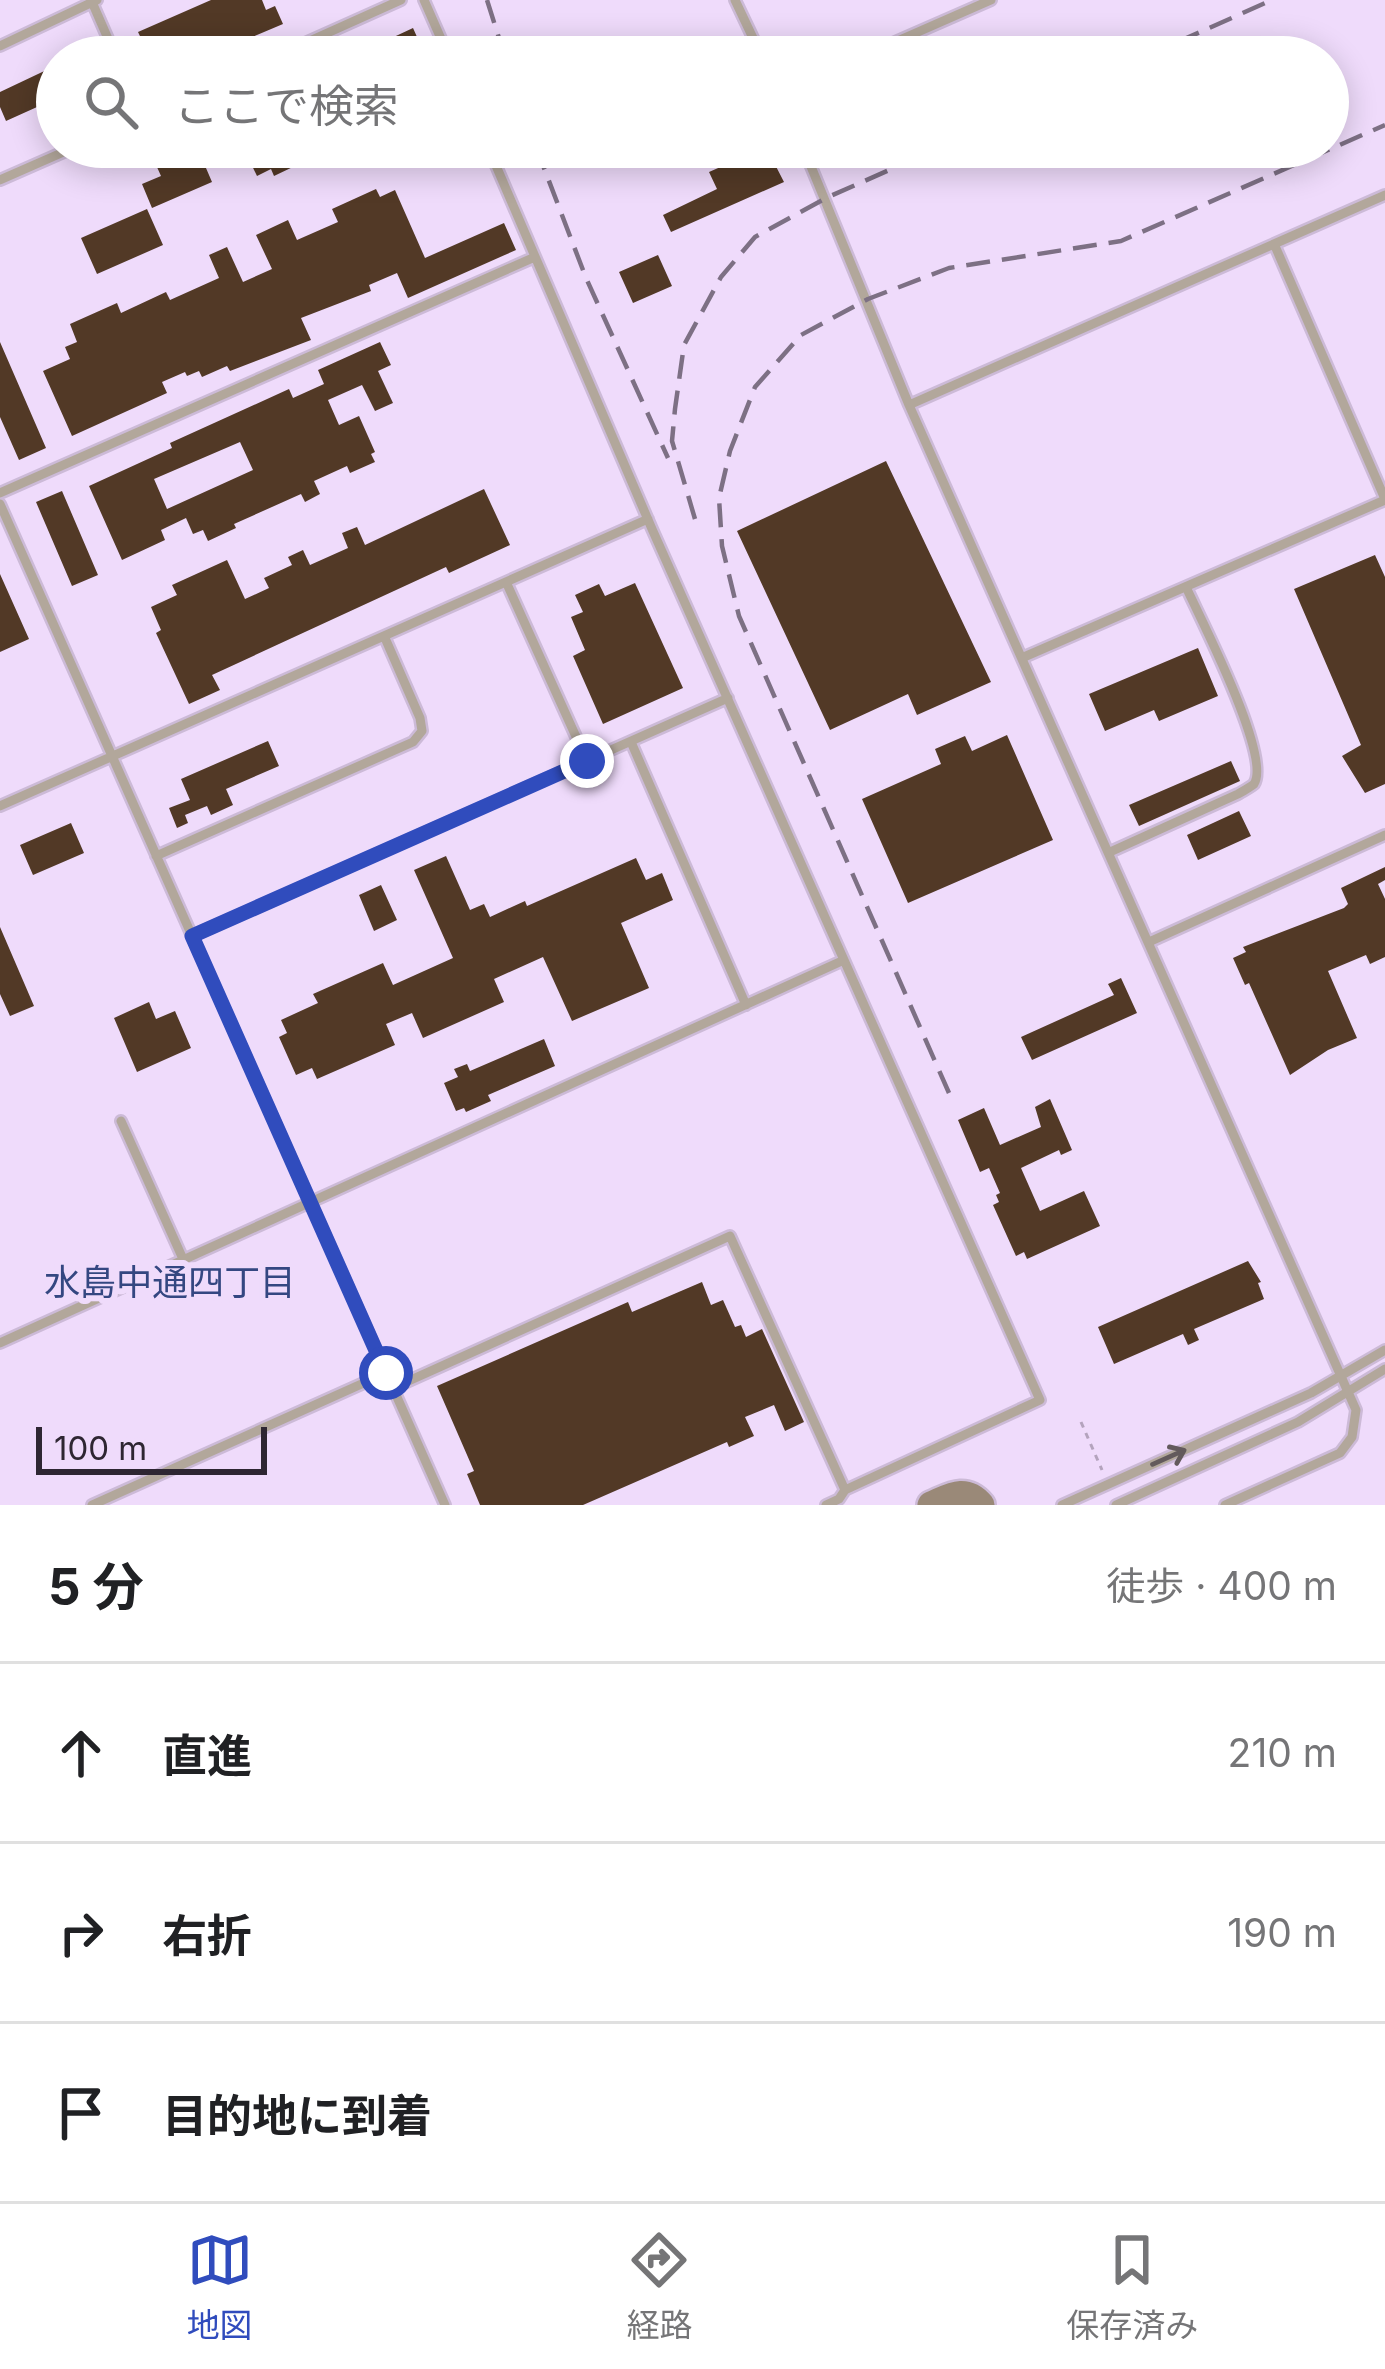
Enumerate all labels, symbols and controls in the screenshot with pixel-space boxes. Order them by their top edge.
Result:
search box [36,36,1349,168]
icon: search [78,69,144,135]
text: ここで検索 [174,78,399,133]
route end [560,734,614,788]
district label: 水島中通四丁目 [44,1260,296,1304]
route start [359,1346,413,1400]
scale bar [36,1421,267,1474]
text: 100 m [54,1428,147,1468]
one-way arrow [1150,1445,1186,1467]
text: 5 分 [48,1556,144,1617]
text: 徒歩 · 400 m [1106,1562,1337,1609]
icon: ahead [48,1720,114,1786]
text: 直進 [162,1728,252,1783]
text: 210 m [1228,1729,1337,1776]
icon: right [48,1900,114,1966]
text: 右折 [162,1908,252,1963]
text: 190 m [1227,1909,1337,1956]
icon: arrive [48,2080,114,2146]
text: 目的地に到着 [162,2088,432,2143]
tab: 地図 [187,2227,253,2347]
tab: 経路 [626,2227,692,2347]
tab: 保存済み [1066,2227,1198,2347]

